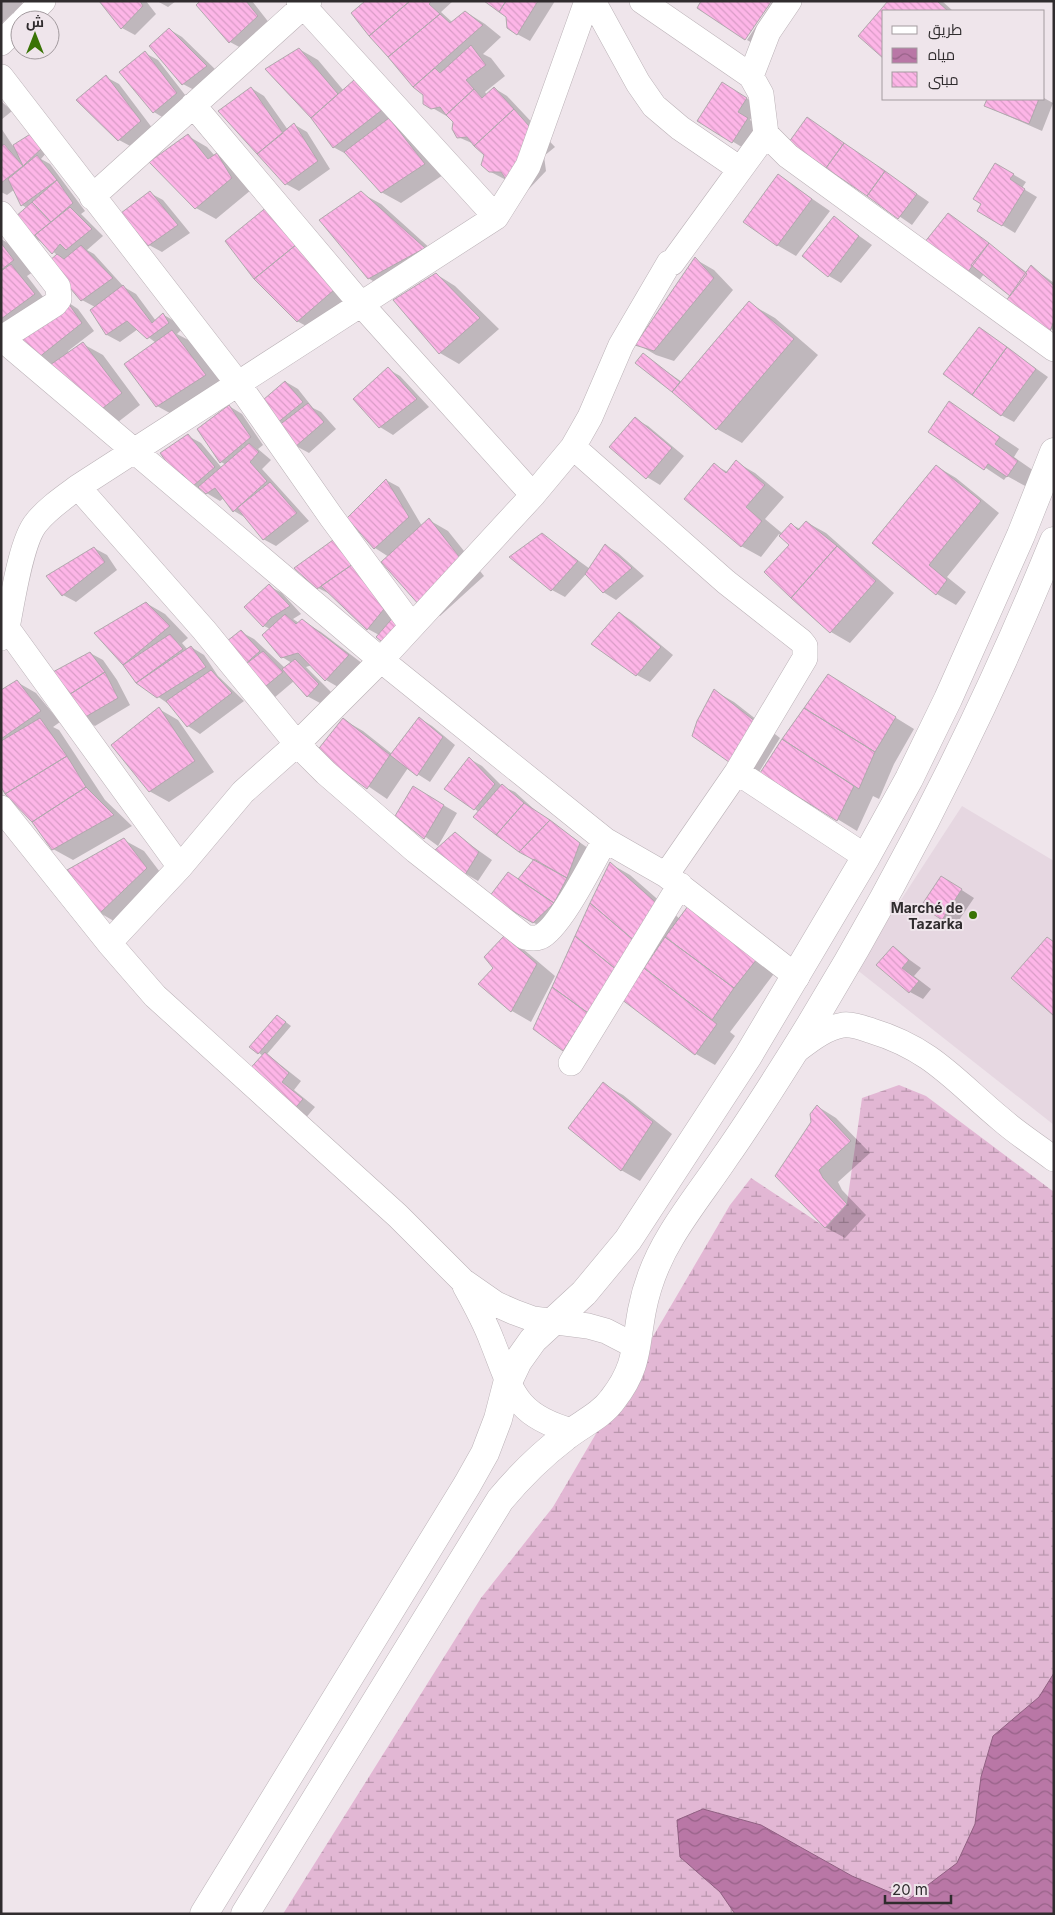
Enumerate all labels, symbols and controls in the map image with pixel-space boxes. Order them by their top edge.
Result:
north arrow [10,10,60,60]
legend [882,10,1045,100]
text: ش [26,13,44,31]
text: طريق [928,20,962,40]
text: مياه [928,45,955,64]
text: مبنى [928,70,959,90]
place label: Marché de Tazarka [891,899,963,932]
marker: Marché de Tazarka [967,909,979,921]
scale bar [885,1872,951,1904]
text: 20 m [892,1880,928,1899]

